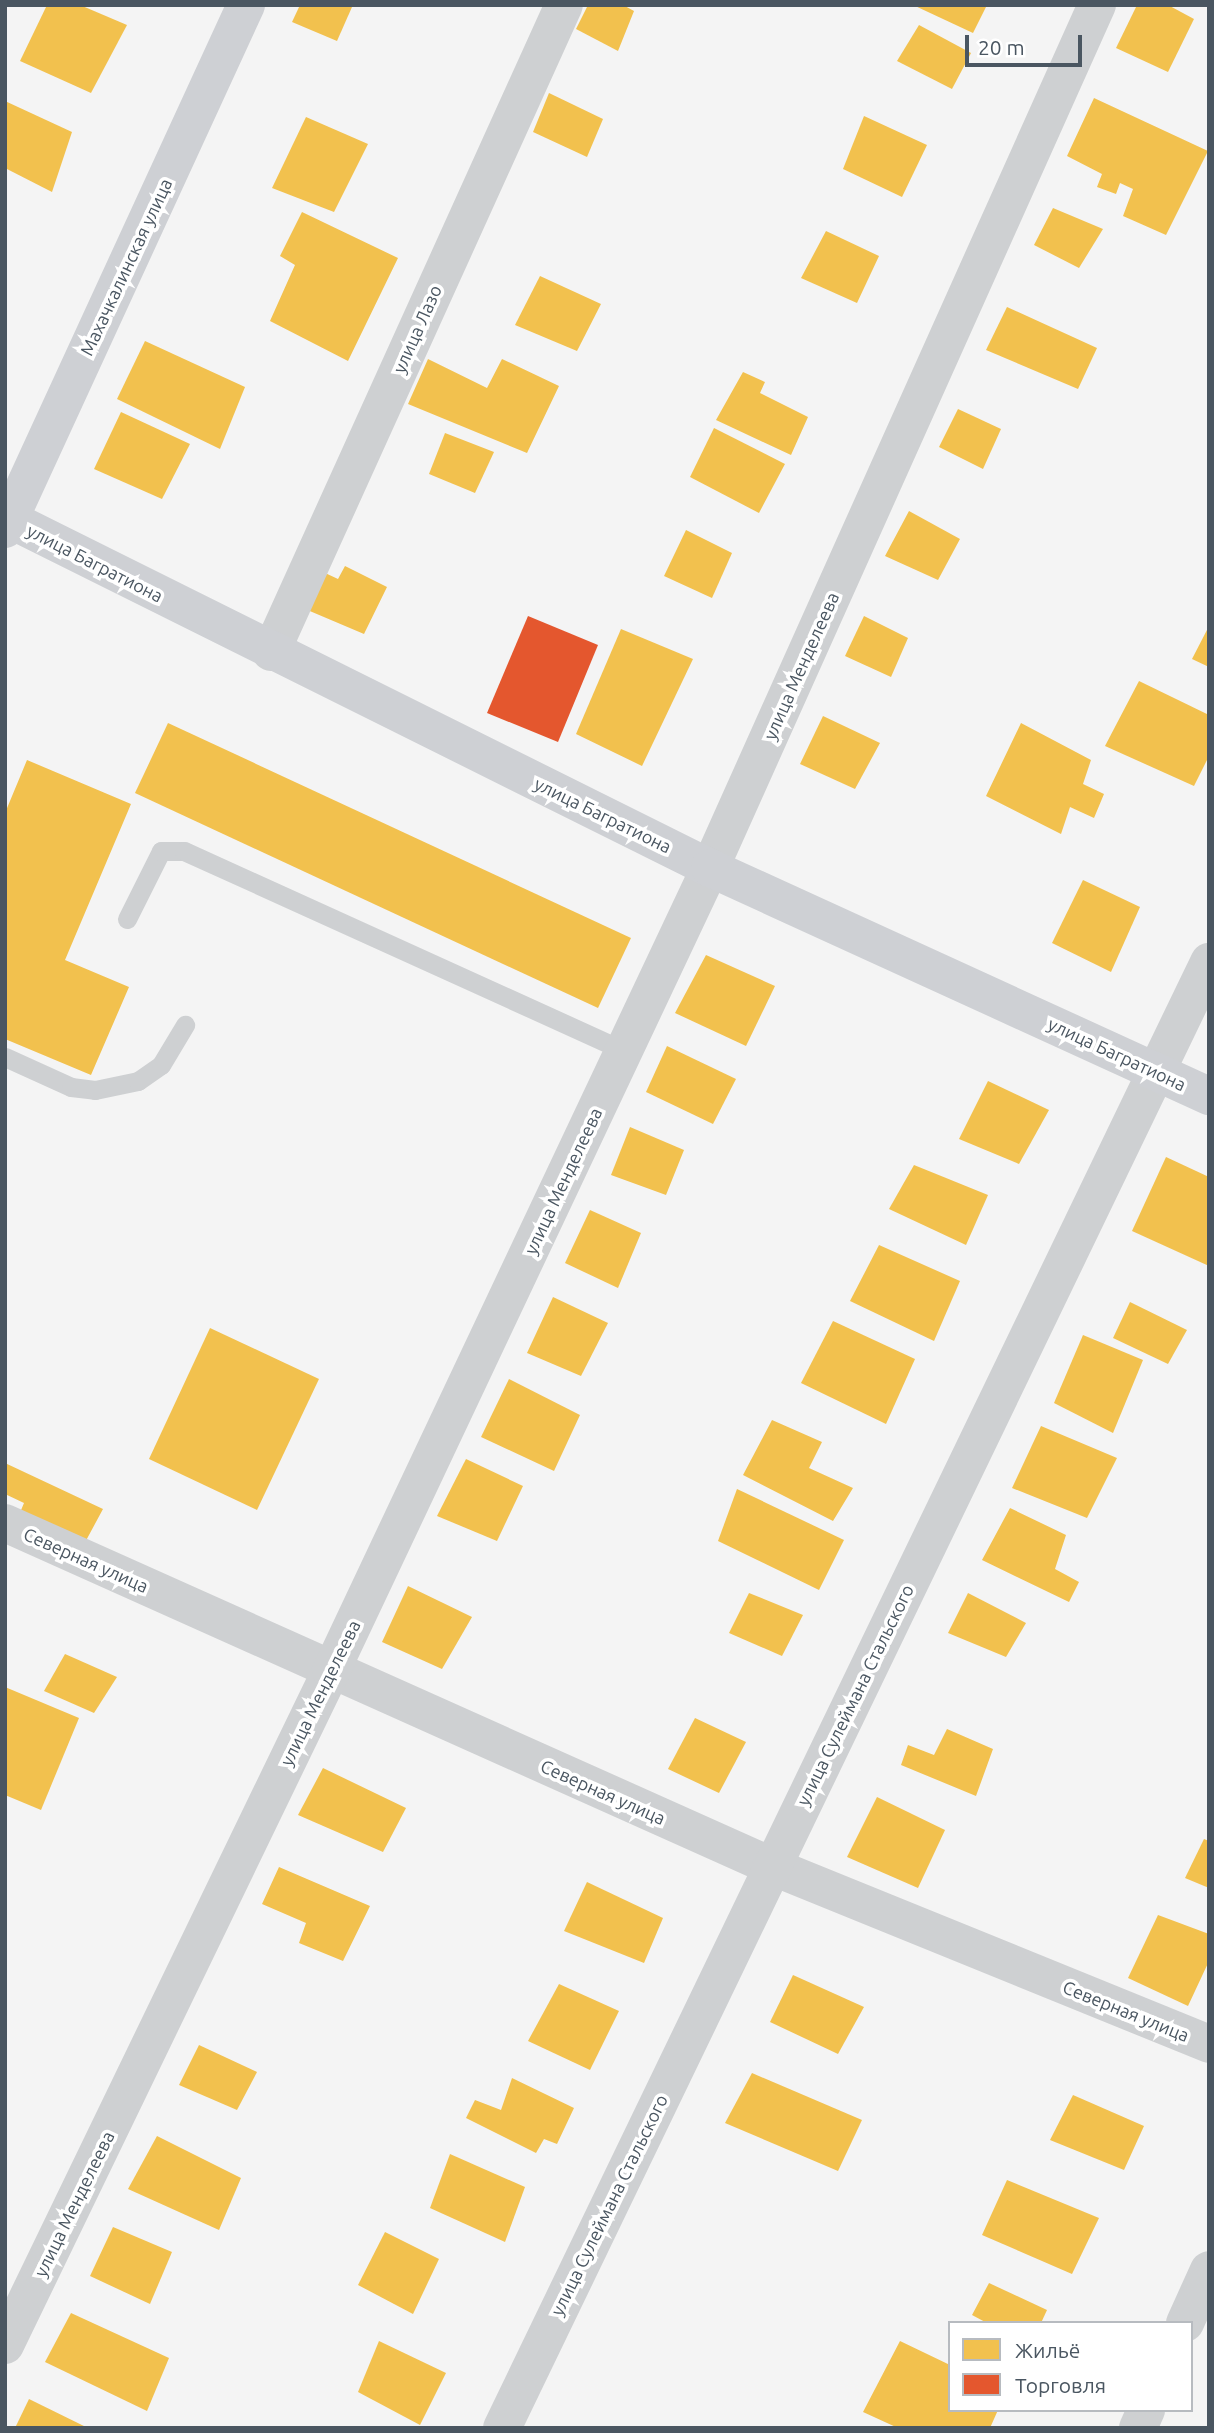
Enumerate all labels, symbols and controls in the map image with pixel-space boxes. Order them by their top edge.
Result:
scale bar [969,21,1086,65]
text: 20 m [978,35,1025,59]
street label: Махачкалинская улица [75,175,177,359]
street label: улица Лазо [388,282,446,376]
street label: улица Багратиона [23,519,167,607]
street label: улица Менделеева [759,589,843,743]
street label: улица Багратиона [531,772,675,858]
street label: улица Багратиона [1045,1013,1189,1095]
street label: улица Менделеева [519,1104,607,1258]
street label: Северная улица [20,1523,152,1597]
street label: улица Сулеймана Стальского [792,1581,918,1809]
street label: улица Менделеева [275,1617,365,1769]
street label: Северная улица [537,1755,669,1829]
street label: Северная улица [1060,1976,1192,2046]
street label: улица Сулеймана Стальского [546,2091,672,2319]
street label: улица Менделеева [29,2128,119,2280]
legend [948,2321,1193,2412]
text: Жильё [1015,2338,1080,2362]
text: Торговля [1015,2373,1106,2397]

